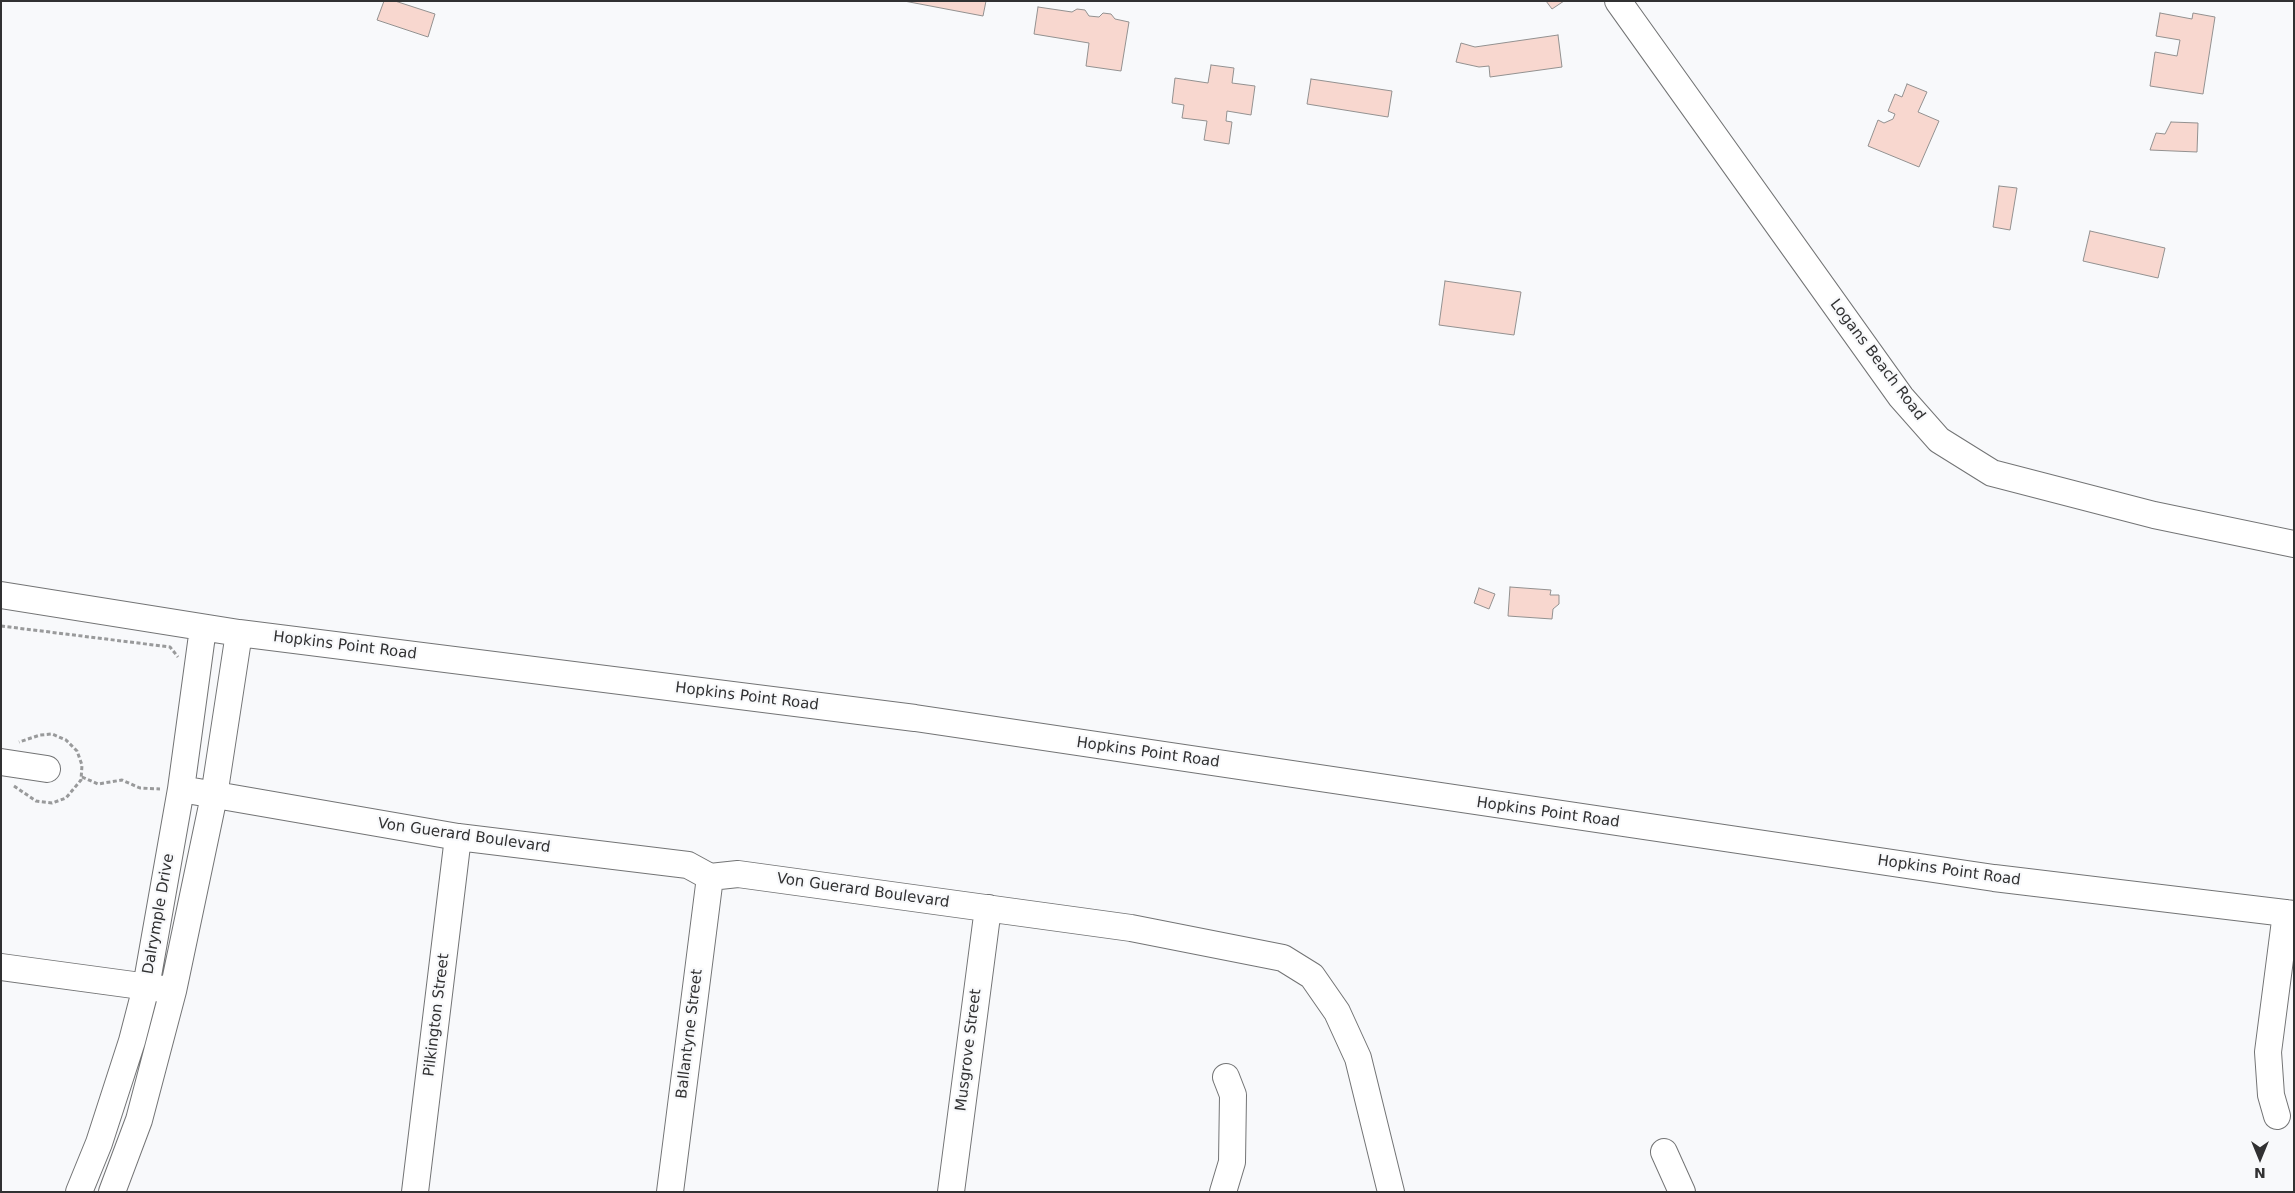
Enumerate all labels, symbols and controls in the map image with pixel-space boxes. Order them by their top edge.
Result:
street label: Logans Beach Road [1826,296,1928,424]
street label: Hopkins Point Road [272,628,418,664]
street label: Hopkins Point Road [674,679,820,715]
street label: Hopkins Point Road [1075,734,1221,772]
street label: Hopkins Point Road [1475,794,1621,832]
street label: Von Guerard Boulevard [376,815,552,857]
street label: Dalrymple Drive [140,852,178,976]
street label: Hopkins Point Road [1876,852,2022,890]
street label: Von Guerard Boulevard [775,870,951,912]
street label: Pilkington Street [421,952,453,1078]
street label: Ballantyne Street [673,968,707,1100]
street label: Musgrove Street [953,988,985,1112]
north arrow [2235,1133,2285,1183]
text: N [2254,1165,2266,1181]

